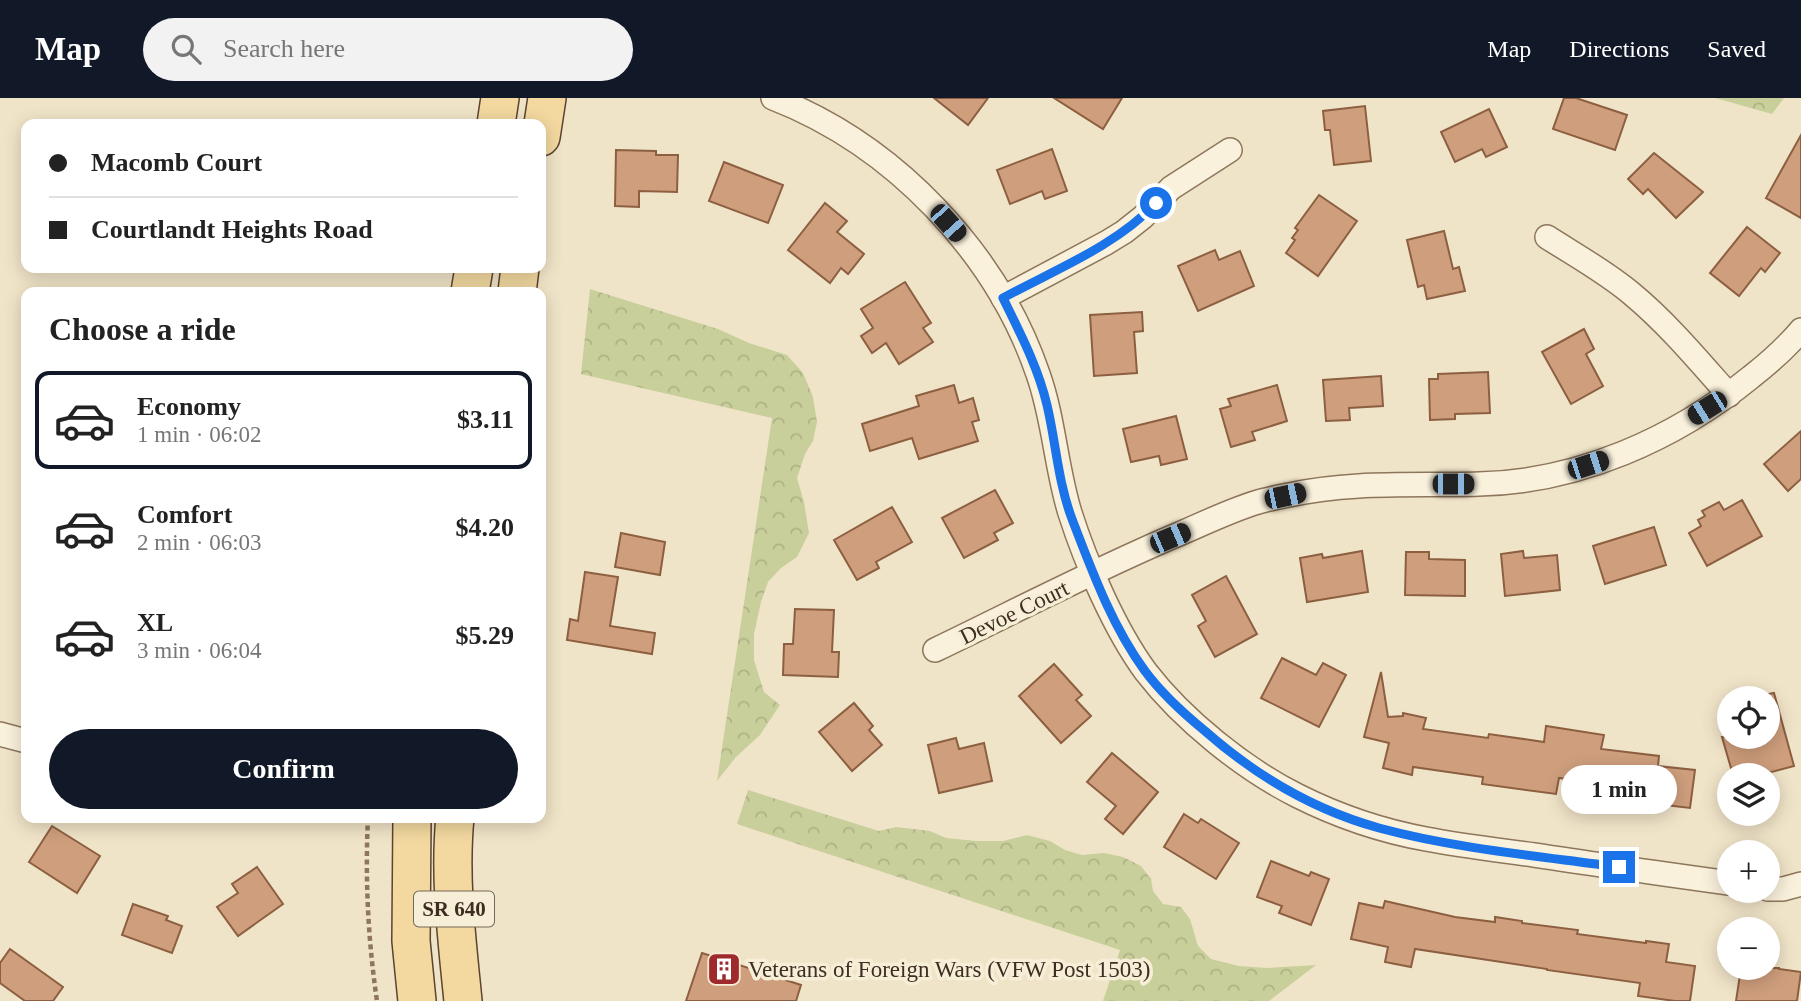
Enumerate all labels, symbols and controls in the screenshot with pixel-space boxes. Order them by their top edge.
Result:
search box [143,18,633,81]
icon: search [167,30,205,68]
text: Map [35,31,101,67]
text: Search here [223,34,345,63]
text: Map [1487,36,1531,62]
text: Directions [1569,36,1669,62]
text: Saved [1707,36,1766,62]
text: Macomb Court [91,148,262,177]
route start [1140,187,1172,219]
car [927,200,970,246]
text: Courtlandt Heights Road [91,215,373,244]
text: Choose a ride [49,311,236,347]
car [1684,388,1731,428]
icon: car [53,389,116,452]
text: Economy [137,392,241,421]
text: $3.11 [457,405,514,434]
text: 1 min · 06:02 [137,422,262,447]
car [1565,449,1612,481]
car [1433,474,1475,495]
car [1263,481,1308,511]
icon: car [53,497,116,560]
text: Comfort [137,500,232,529]
text: $4.20 [456,513,514,542]
car [1147,520,1194,556]
text: 2 min · 06:03 [137,530,262,555]
street label: Devoe Court [956,575,1073,650]
icon: car [53,605,116,668]
text: XL [137,608,173,637]
text: $5.29 [456,621,514,650]
text: 3 min · 06:04 [137,638,262,663]
map controls [1717,686,1780,980]
button: locate [1717,686,1780,749]
button: Confirm [49,729,518,809]
button: layers [1717,763,1780,826]
callout: 1 min [1561,766,1677,814]
text: 1 min [1591,777,1647,802]
button: + [1717,840,1780,903]
route end [1603,851,1635,883]
road number: SR 640 [414,892,494,926]
button: − [1717,917,1780,980]
building icon: Veterans of Foreign Wars (VFW Post 1503) [705,950,743,988]
place label: Veterans of Foreign Wars (VFW Post 1503) [748,957,1150,982]

